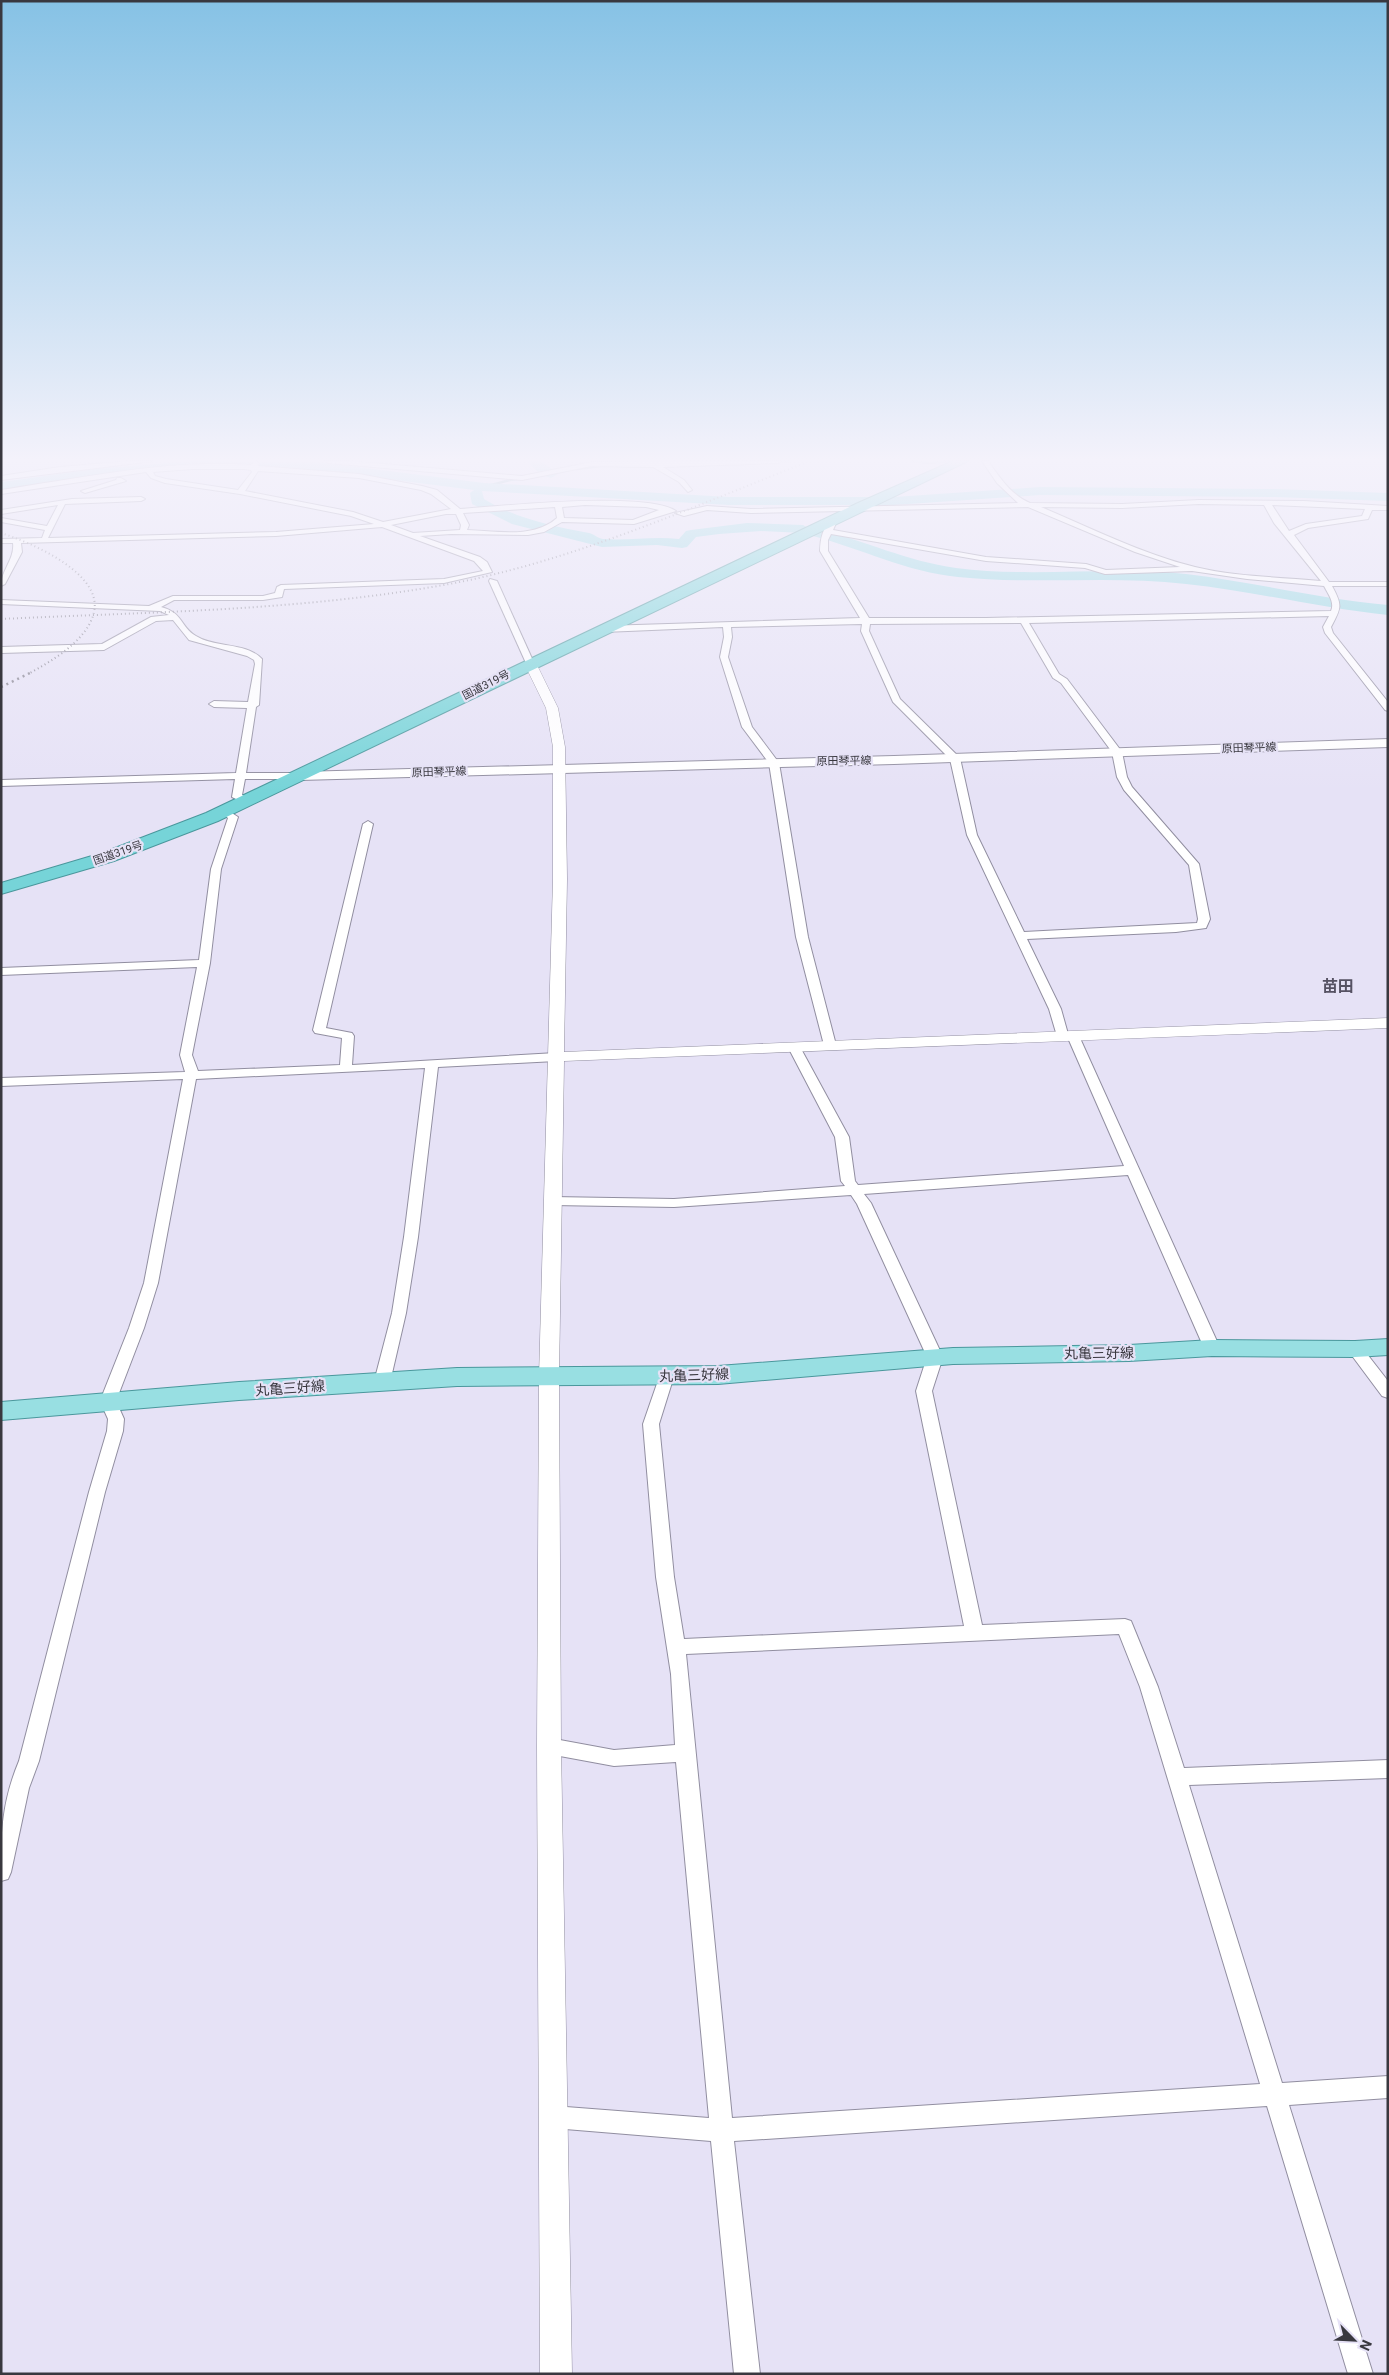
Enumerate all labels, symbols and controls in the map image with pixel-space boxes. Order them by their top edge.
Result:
street label: 国道319号 [460,668,512,702]
street label: 原田琴平線 [1221,741,1277,755]
street label: 原田琴平線 [816,754,872,768]
street label: 原田琴平線 [411,765,467,779]
street label: 国道319号 [92,838,144,868]
district label: 苗田 [1322,977,1354,996]
street label: 丸亀三好線 [1064,1344,1134,1362]
street label: 丸亀三好線 [659,1366,729,1384]
street label: 丸亀三好線 [255,1378,325,1398]
north arrow [1329,2315,1379,2365]
text: N [1357,2338,1375,2353]

